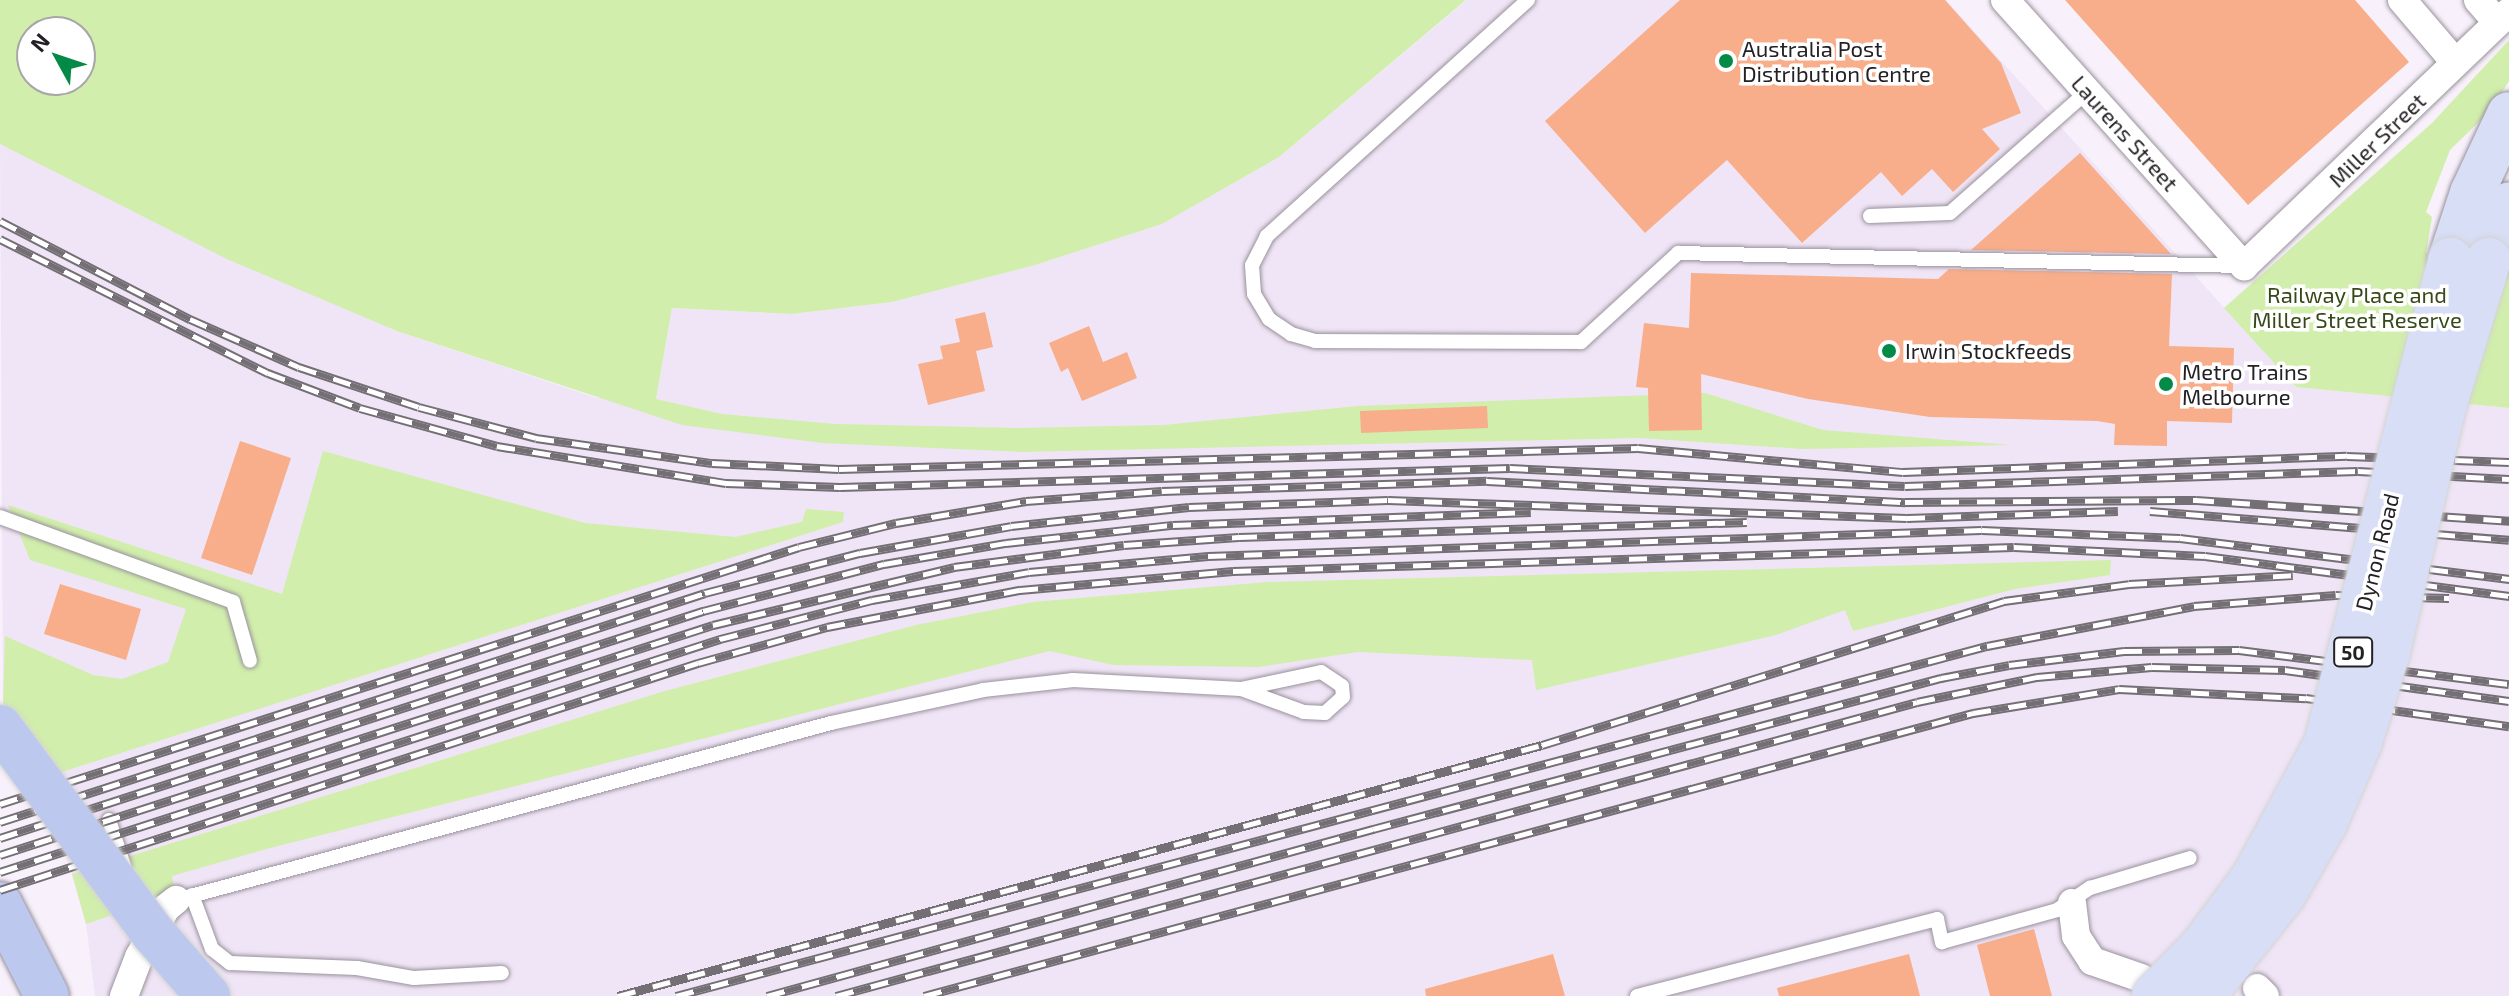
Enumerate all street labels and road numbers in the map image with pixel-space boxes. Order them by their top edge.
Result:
street label: Laurens Street [2066,70,2184,196]
street label: Miller Street [2323,87,2431,193]
street label: Dynon Road [2350,491,2404,613]
road number: 50 [2333,636,2373,668]

